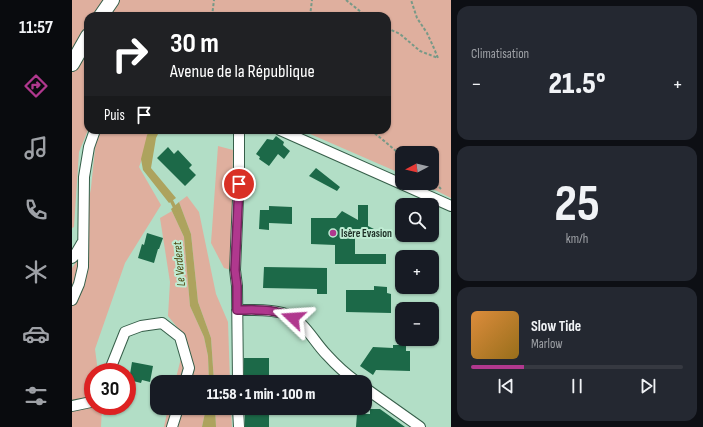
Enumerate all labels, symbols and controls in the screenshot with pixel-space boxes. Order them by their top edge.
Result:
text: 11:57 [19,17,53,38]
text: 30 m [170,27,219,60]
icon: right [104,28,156,80]
text: Climatisation [471,46,529,62]
text: Avenue de la République [170,61,315,82]
text: 21.5° [548,66,606,102]
text: − [471,71,482,98]
text: + [672,71,683,98]
icon: directions [22,72,50,100]
icon: arrive [133,104,155,126]
text: Puis [104,106,125,125]
icon: music [22,134,50,162]
north arrow [395,146,439,190]
map controls [395,146,439,346]
pin [222,167,256,201]
icon: arrive [228,173,250,195]
text: 25 [554,173,600,236]
icon: phone [22,196,50,224]
button: search [395,198,439,242]
place label: Isère Evasion [341,227,392,240]
marker: Isère Evasion [328,228,338,238]
text: km/h [566,231,588,247]
water label: Le Verderet [170,241,189,287]
button: + [395,250,439,294]
icon: climate [22,258,50,286]
position arrow [272,297,314,339]
button: − [395,302,439,346]
text: Slow Tide [531,317,581,336]
icon: car [22,320,50,348]
text: Marlow [531,336,563,352]
speed limit sign: 30 [84,363,136,415]
icon: previous [495,375,517,397]
icon: pause [566,375,588,397]
icon: next [637,375,659,397]
icon: filters [22,382,50,410]
text: 11:58 · 1 min · 100 m [207,385,315,404]

